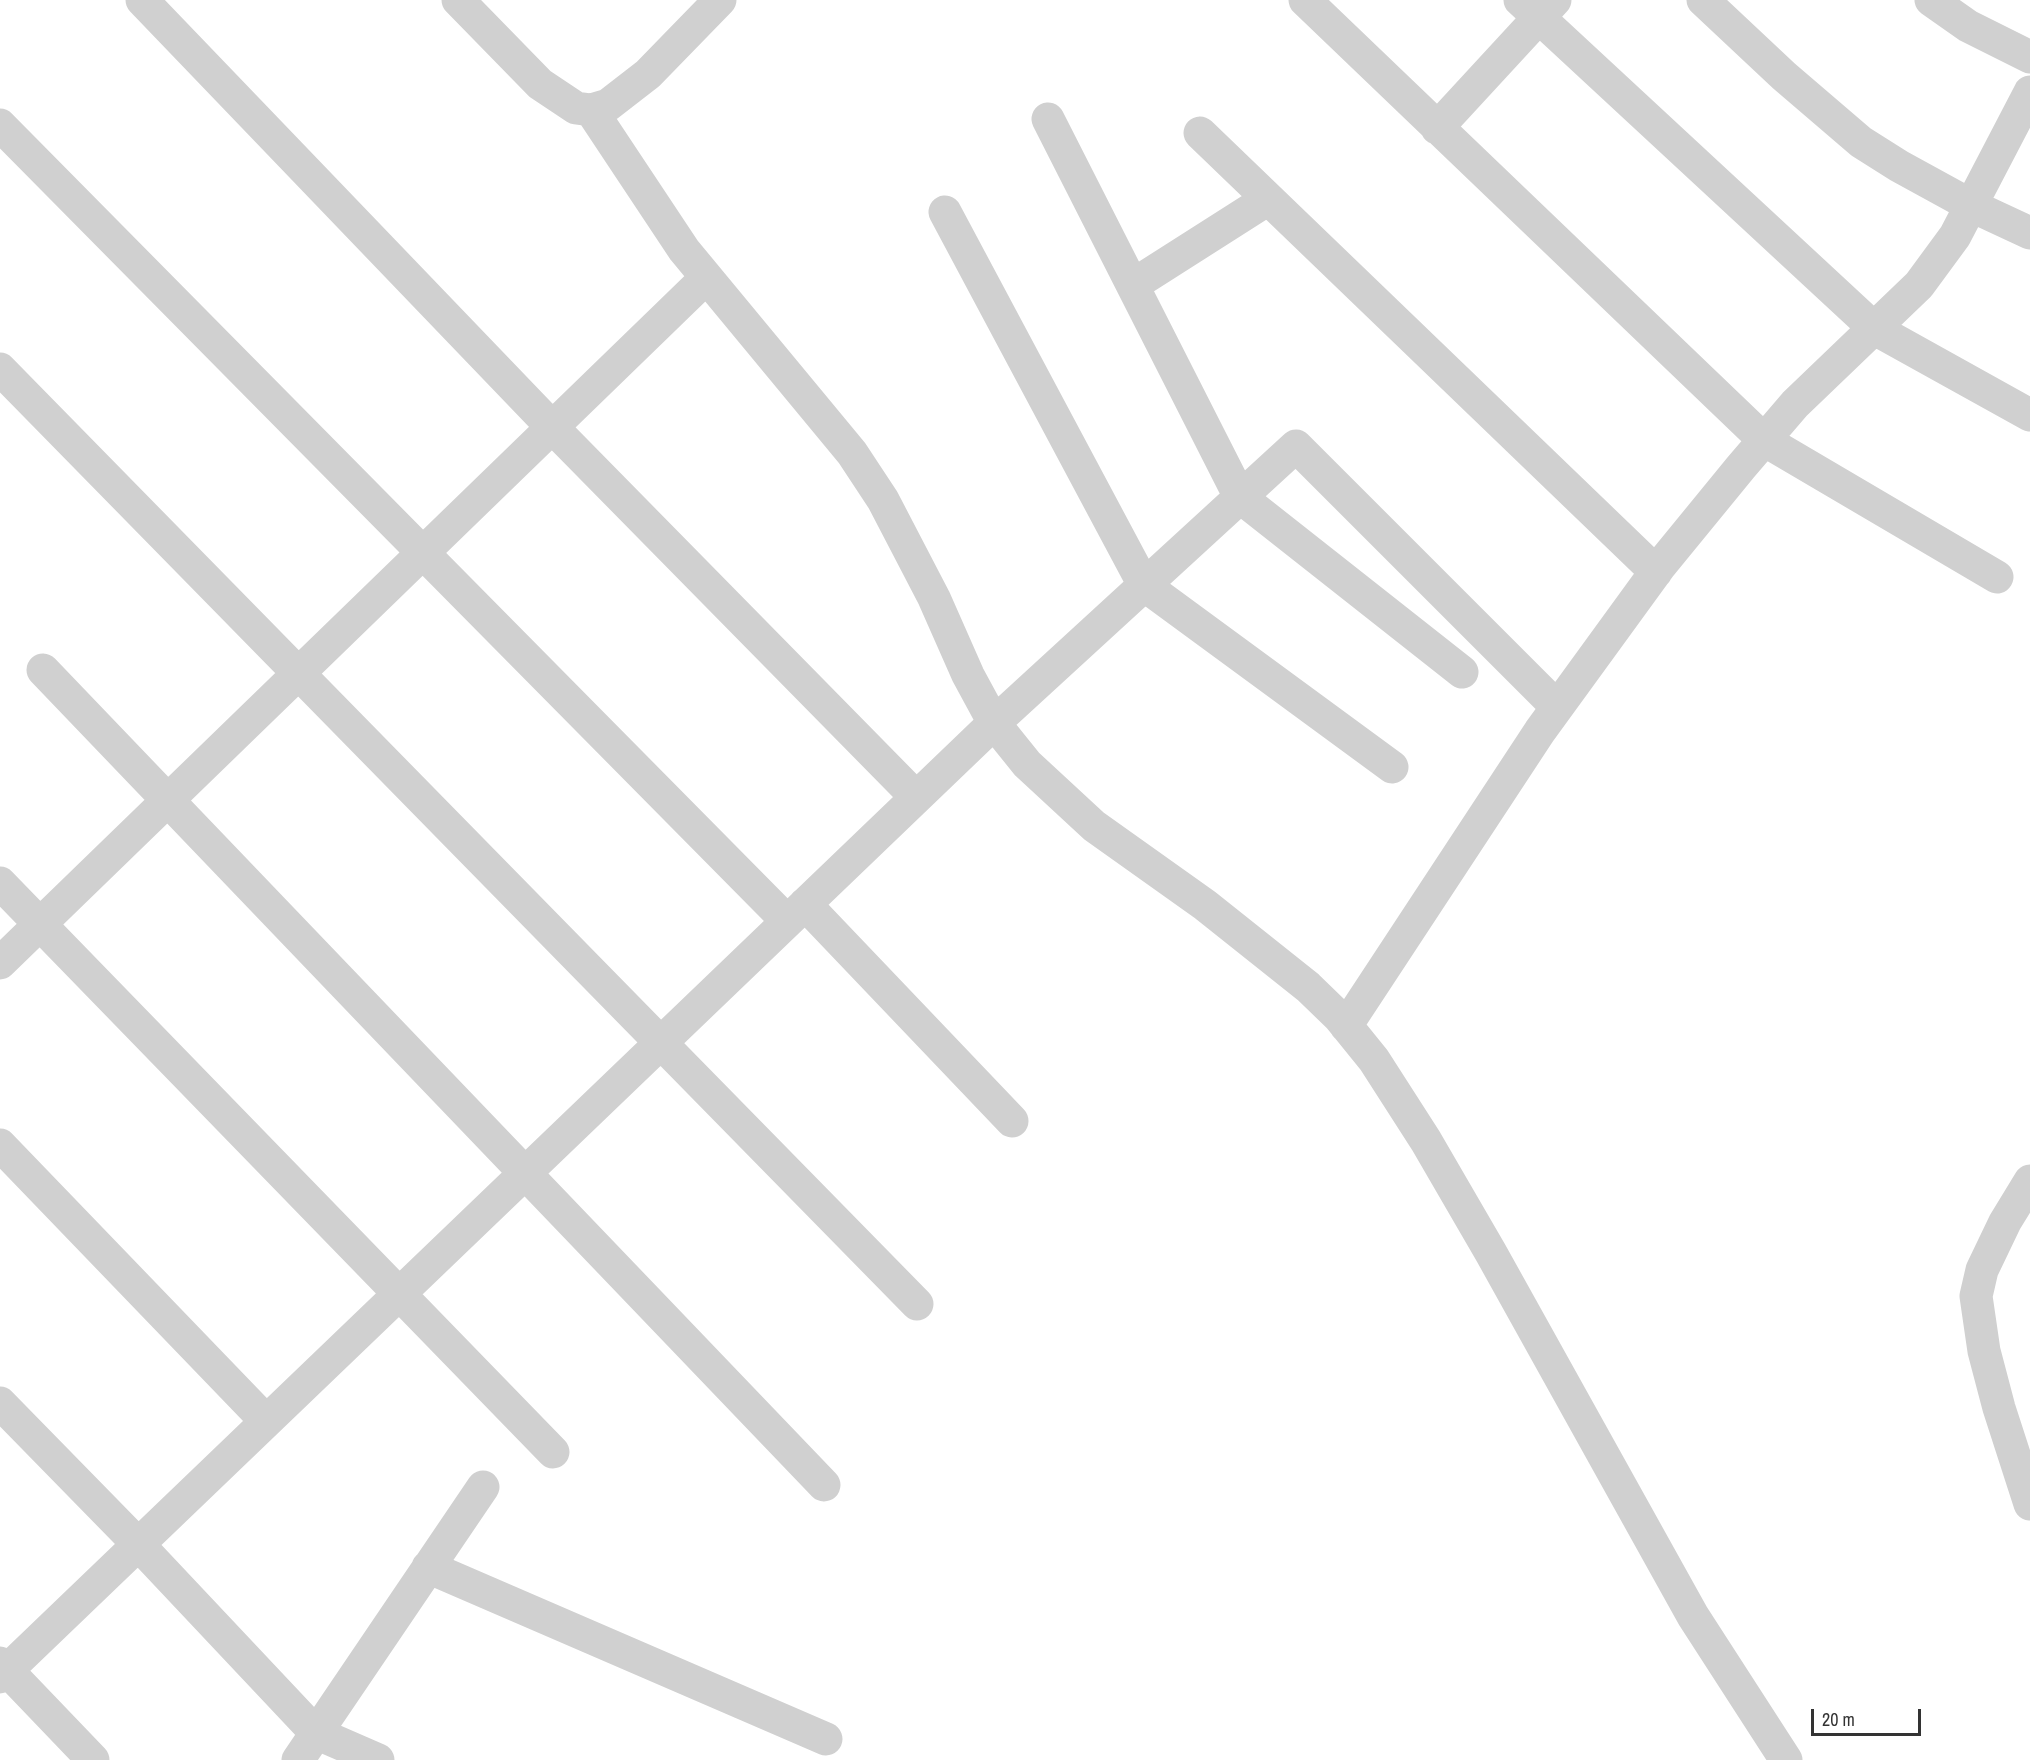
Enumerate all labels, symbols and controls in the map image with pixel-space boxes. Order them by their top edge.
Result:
scale bar [1814,1697,1924,1735]
text: 20 m [1822,1707,1855,1732]

